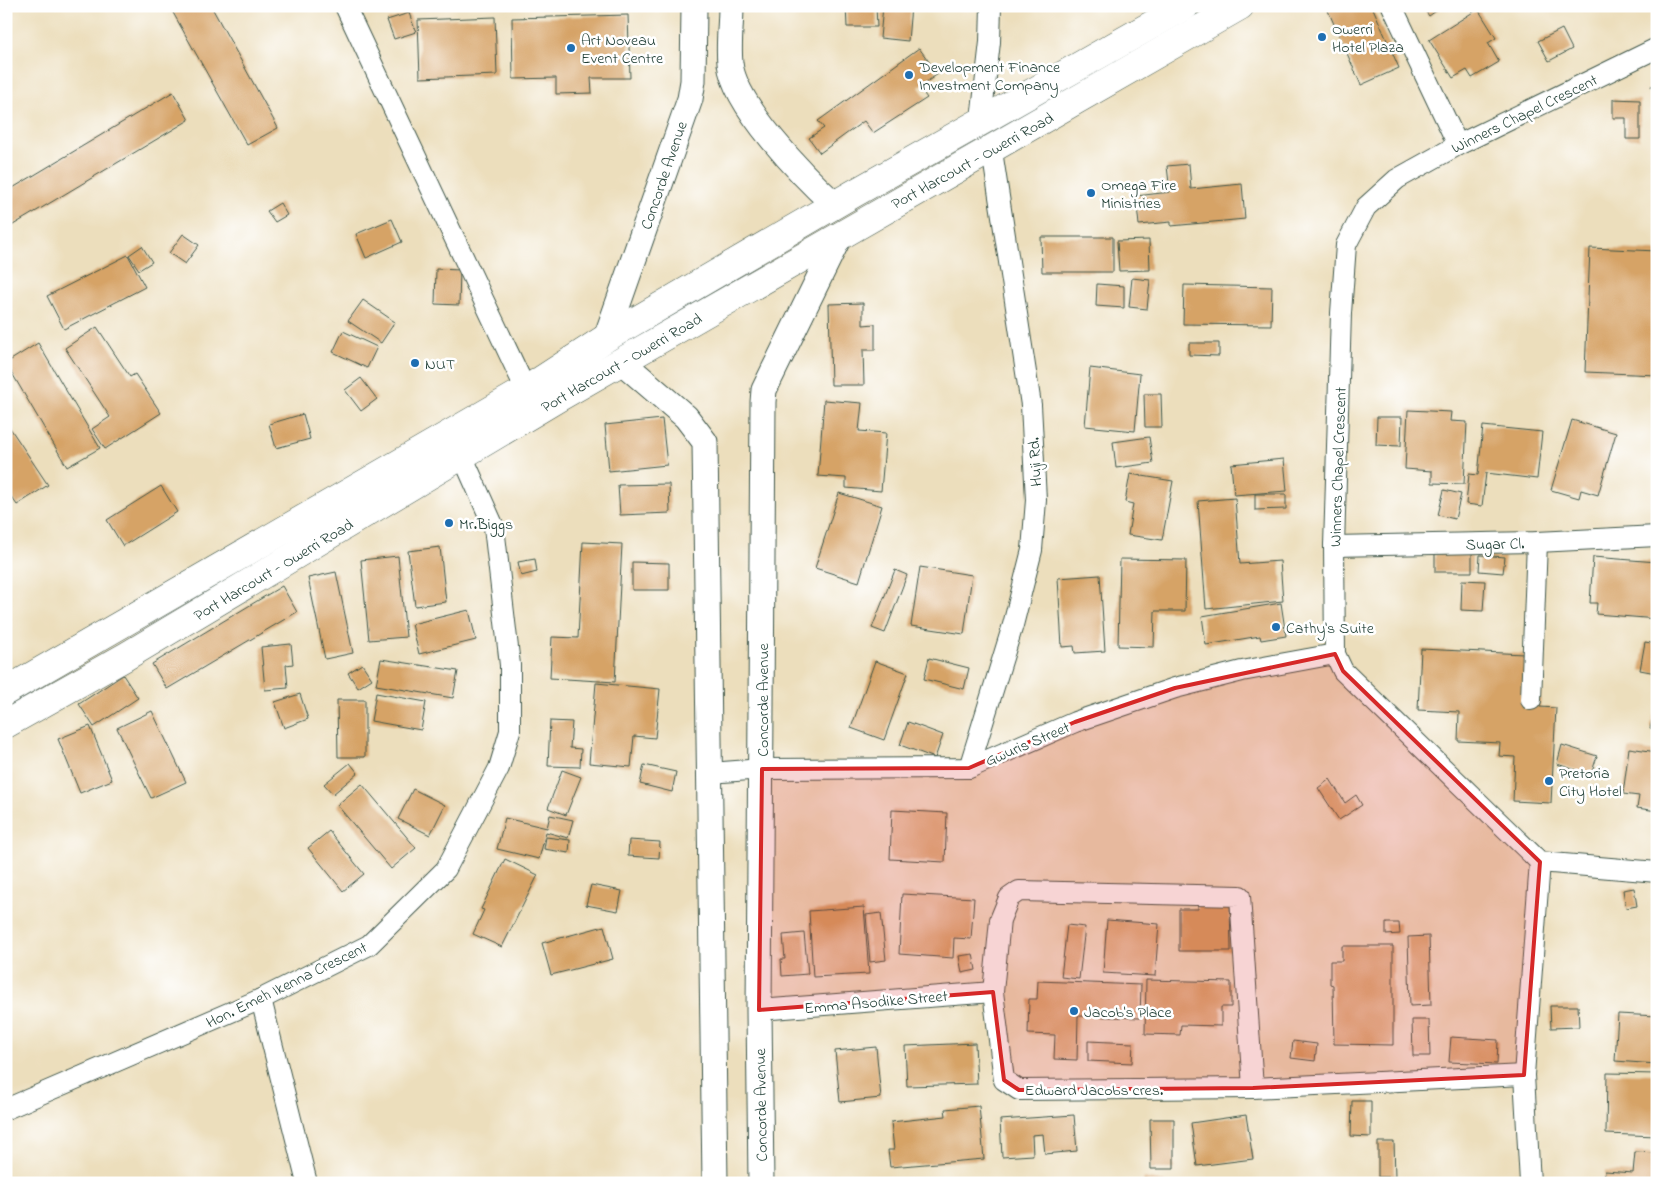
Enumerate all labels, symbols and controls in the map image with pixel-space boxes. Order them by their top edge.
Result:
place label: Owerri Hotel Plaza [1332,18,1404,60]
place label: Art Noveau Event Centre [581,29,664,71]
marker: Owerri Hotel Plaza [1316,31,1328,43]
marker: Art Noveau Event Centre [565,42,577,54]
place label: Development Finance Investment Company [918,56,1061,98]
marker: Development Finance Investment Company [903,69,915,81]
street label: Winners Chapel Crescent [1448,69,1603,161]
street label: Port Harcourt - Owerri Road [887,107,1059,216]
street label: Concorde Avenue [635,117,695,233]
place label: Omega Fire Ministries [1101,174,1177,216]
marker: Omega Fire Ministries [1085,187,1097,199]
street label: Port Harcourt - Owerri Road [537,308,707,420]
place label: NUT [425,353,455,377]
marker: NUT [409,357,421,369]
street label: Winners Chapel Crescent [1324,386,1354,548]
street label: Huji Rd. [1023,437,1049,487]
street label: Port Harcourt - Owerri Road [190,513,358,628]
place label: Mr.Biggs [459,513,513,537]
marker: Mr.Biggs [443,517,455,529]
street label: Sugar Cl. [1465,532,1525,558]
place label: Cathy's Suite [1286,617,1375,641]
marker: Cathy's Suite [1270,621,1282,633]
street label: Concorde Avenue [752,642,776,757]
street label: Gwuris Street [982,716,1074,773]
place label: Pretoria City Hotel [1559,762,1622,804]
marker: Pretoria City Hotel [1543,775,1555,787]
street label: Hon. Emeh Ikenna Crescent [202,936,372,1035]
street label: Emma Asodike Street [803,985,949,1021]
place label: Jacob's Place [1084,1001,1172,1025]
marker: Jacob's Place [1068,1005,1080,1017]
street label: Concorde Avenue [749,1047,775,1162]
street label: Edward Jacobs cres. [1025,1079,1163,1103]

